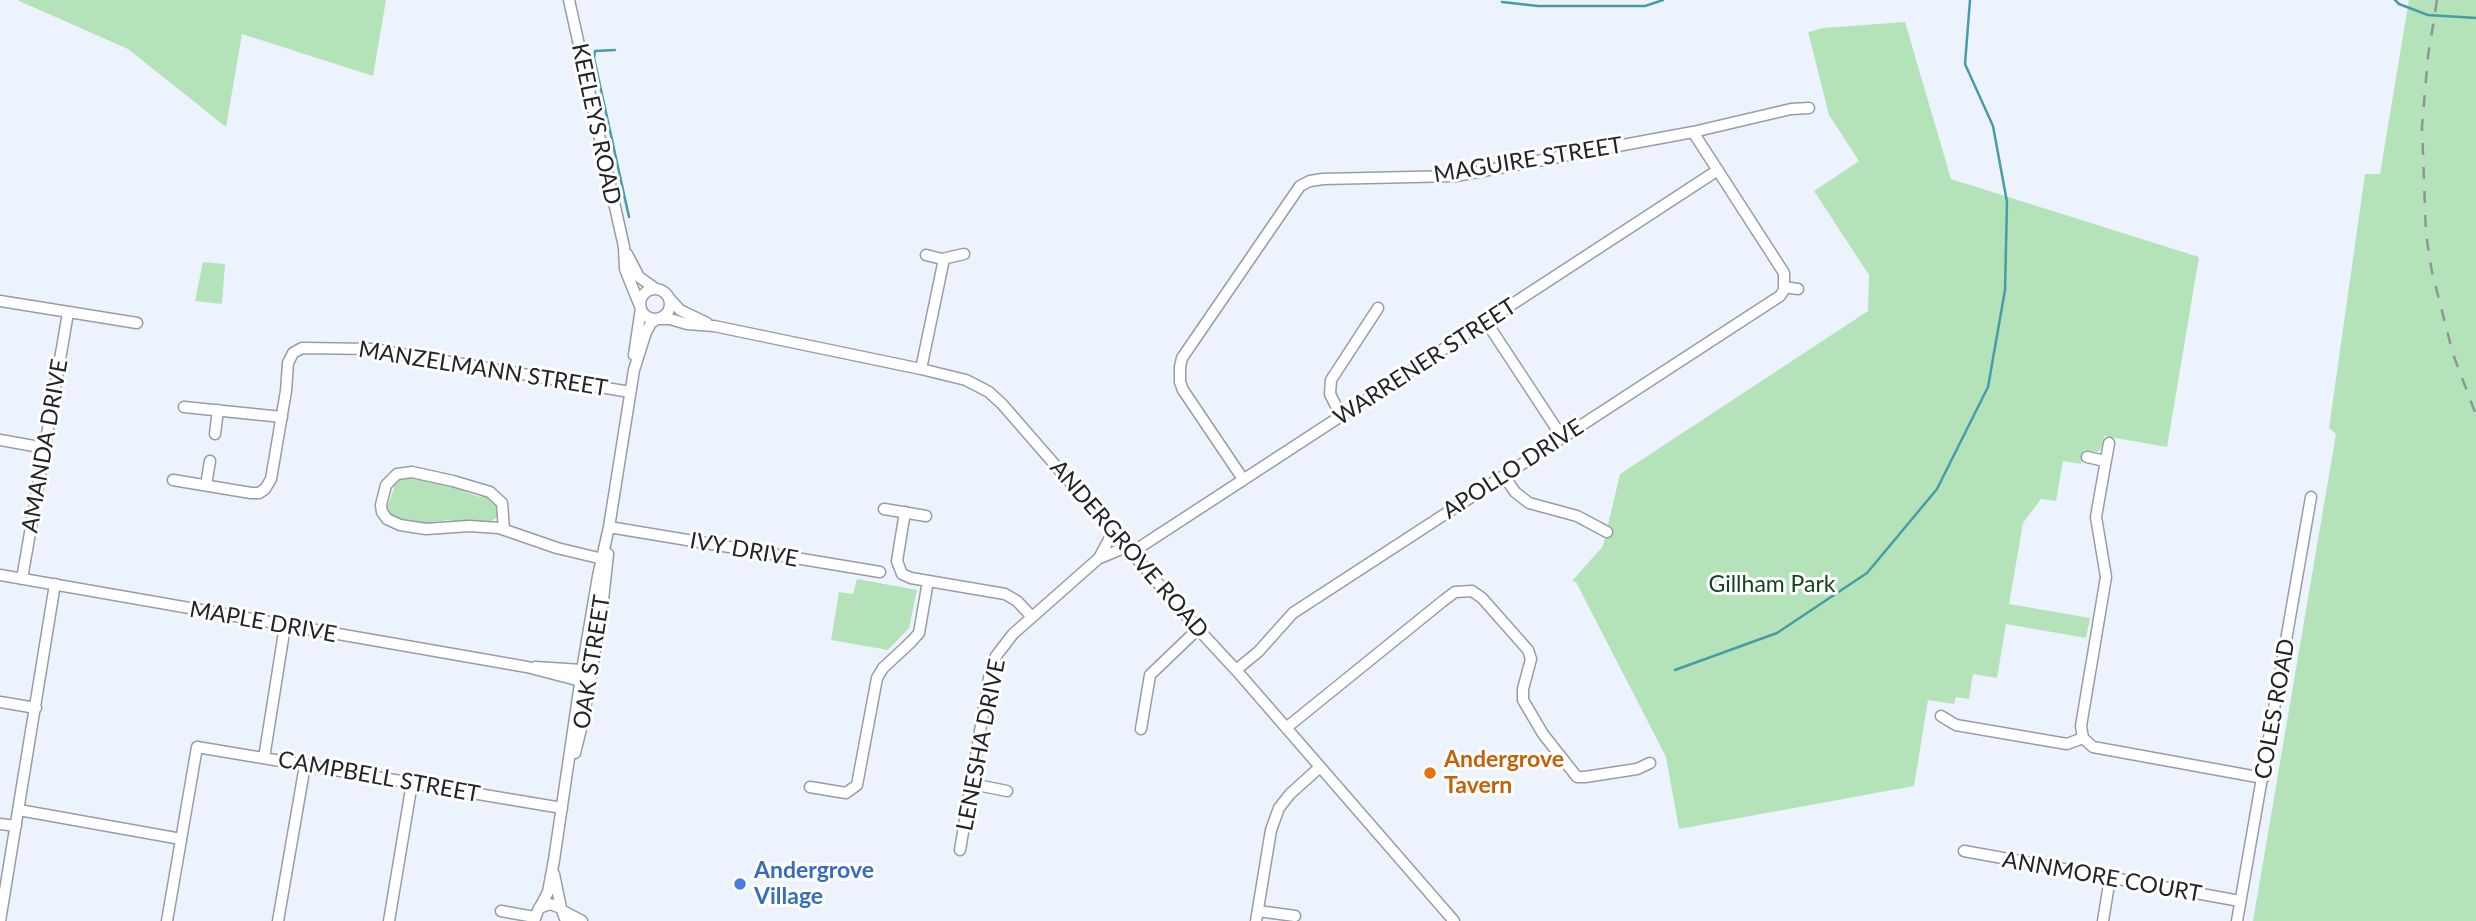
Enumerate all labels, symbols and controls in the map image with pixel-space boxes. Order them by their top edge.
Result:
street label: KEELEYS ROAD [565,41,627,207]
street label: MAGUIRE STREET [1432,131,1624,189]
street label: WARRENER STREET [1328,293,1522,431]
street label: MANZELMANN STREET [356,336,610,402]
street label: AMANDA DRIVE [16,357,74,535]
street label: APOLLO DRIVE [1437,413,1589,525]
street label: ANDERGROVE ROAD [1044,454,1214,644]
street label: IVY DRIVE [688,527,800,573]
park label: Gillham Park [1708,571,1836,599]
street label: OAK STREET [568,593,616,731]
street label: MAPLE DRIVE [187,595,339,649]
street label: COLES ROAD [2249,637,2301,781]
street label: LENESHA DRIVE [951,657,1011,833]
street label: CAMPBELL STREET [276,746,482,808]
place label: Andergrove Tavern [1444,746,1564,800]
marker: Andergrove Tavern [1422,765,1438,781]
street label: ANNMORE COURT [2000,846,2204,908]
place label: Andergrove Village [754,857,874,911]
marker: Andergrove Village [732,876,748,892]

